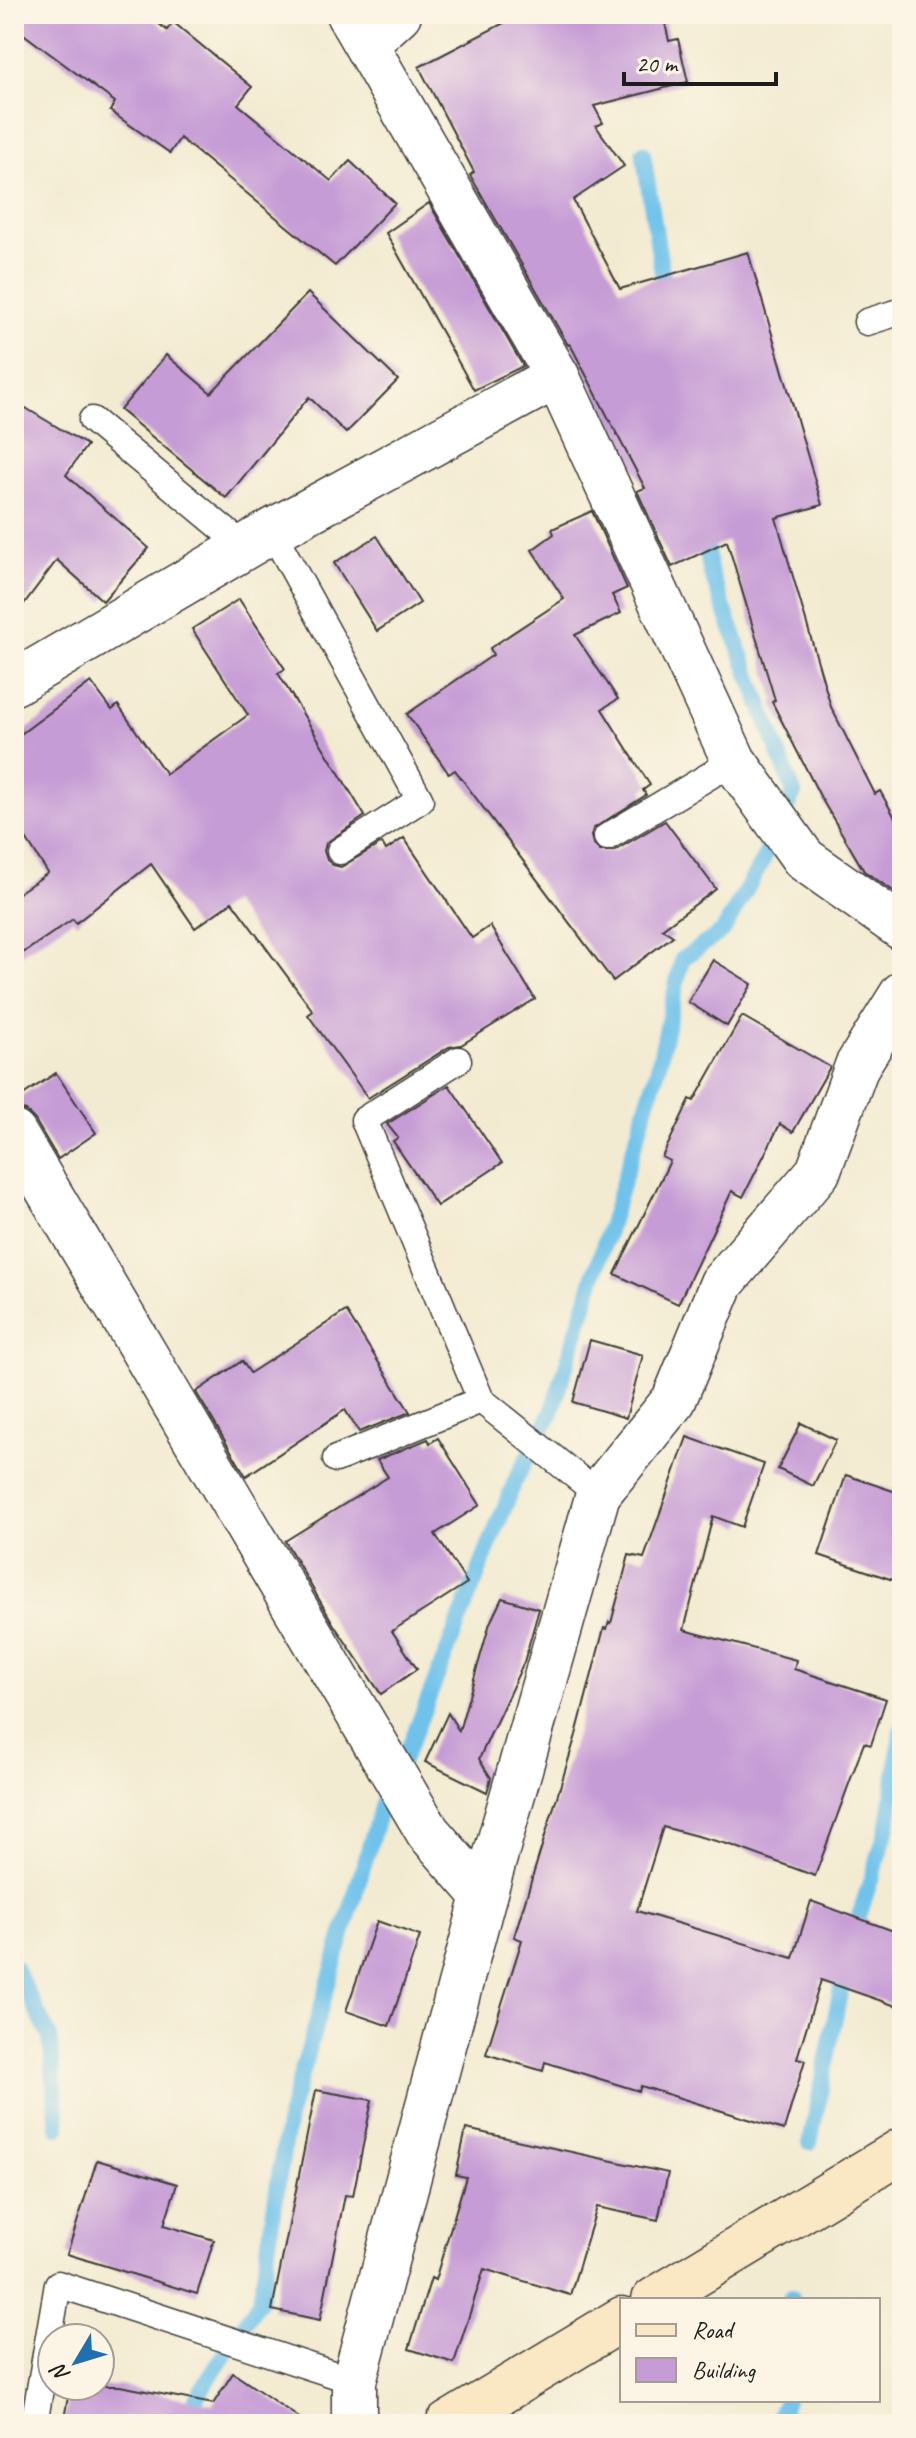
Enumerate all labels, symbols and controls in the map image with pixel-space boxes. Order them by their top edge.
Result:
scale bar [624,36,776,86]
text: 20 m [636,49,679,79]
legend [620,2298,880,2402]
text: Road [692,2315,736,2345]
north arrow [36,2322,116,2402]
text: Building [692,2355,757,2385]
text: N [44,2357,76,2388]

